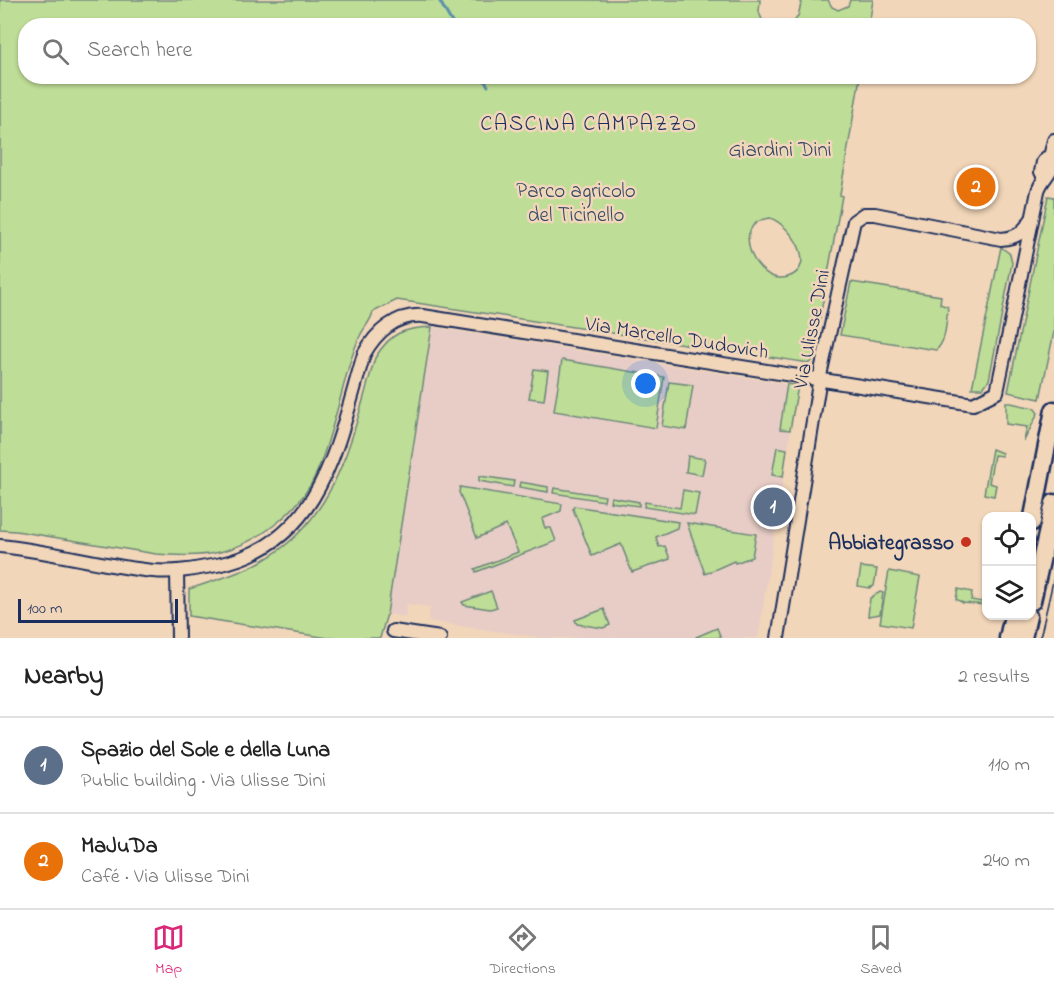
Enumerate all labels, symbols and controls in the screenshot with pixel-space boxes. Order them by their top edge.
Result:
search box [18,18,1036,84]
icon: search [39,35,72,68]
text: Search here [87,35,192,67]
district label: CASCINA CAMPAZZO [480,109,698,141]
park label: Giardini Dini [728,136,832,166]
pin: 2 [956,164,996,210]
park label: Parco agricolo del Ticinello [516,177,636,231]
street label: Via Ulisse Dini [786,267,839,393]
street label: Via Marcello Dudovich [582,310,770,368]
your location [631,369,660,398]
pin: 1 [754,484,792,530]
map controls [982,512,1036,620]
button: locate [982,512,1036,566]
place label: Abbiategrasso [828,529,954,561]
marker: Abbiategrasso [959,535,973,549]
button: layers [982,566,1036,620]
scale bar [18,596,178,624]
text: 100 m [27,597,62,621]
text: Nearby [24,658,103,696]
text: 2 results [958,663,1030,692]
text: Spazio del Sole e della Luna [81,735,330,767]
text: 1 [40,751,47,780]
text: 110 m [988,751,1030,780]
text: Public building · Via Ulisse Dini [81,767,326,796]
text: MaJuDa [81,831,158,863]
text: 2 [39,847,48,876]
text: 240 m [983,847,1030,876]
text: Café · Via Ulisse Dini [81,863,250,892]
tab: Map [152,921,185,981]
tab: Directions [489,921,556,981]
tab: Saved [860,921,902,981]

